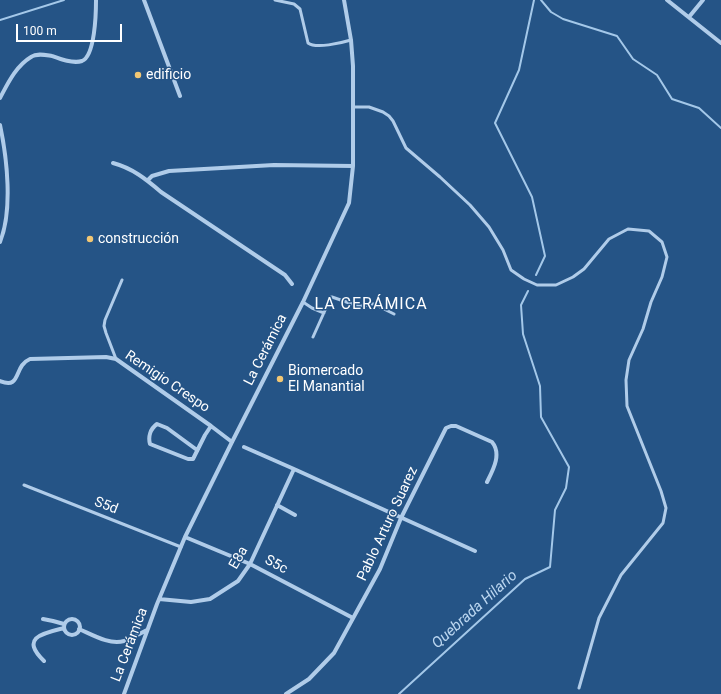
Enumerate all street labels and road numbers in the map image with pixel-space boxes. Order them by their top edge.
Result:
street label: La Cerámica [241,311,291,389]
street label: Remigio Crespo [121,347,213,417]
street label: Pablo Arturo Suarez [354,464,422,584]
street label: S5d [92,494,120,518]
street label: E8a [226,544,252,572]
street label: S5c [262,552,290,578]
street label: La Cerámica [108,606,152,684]

